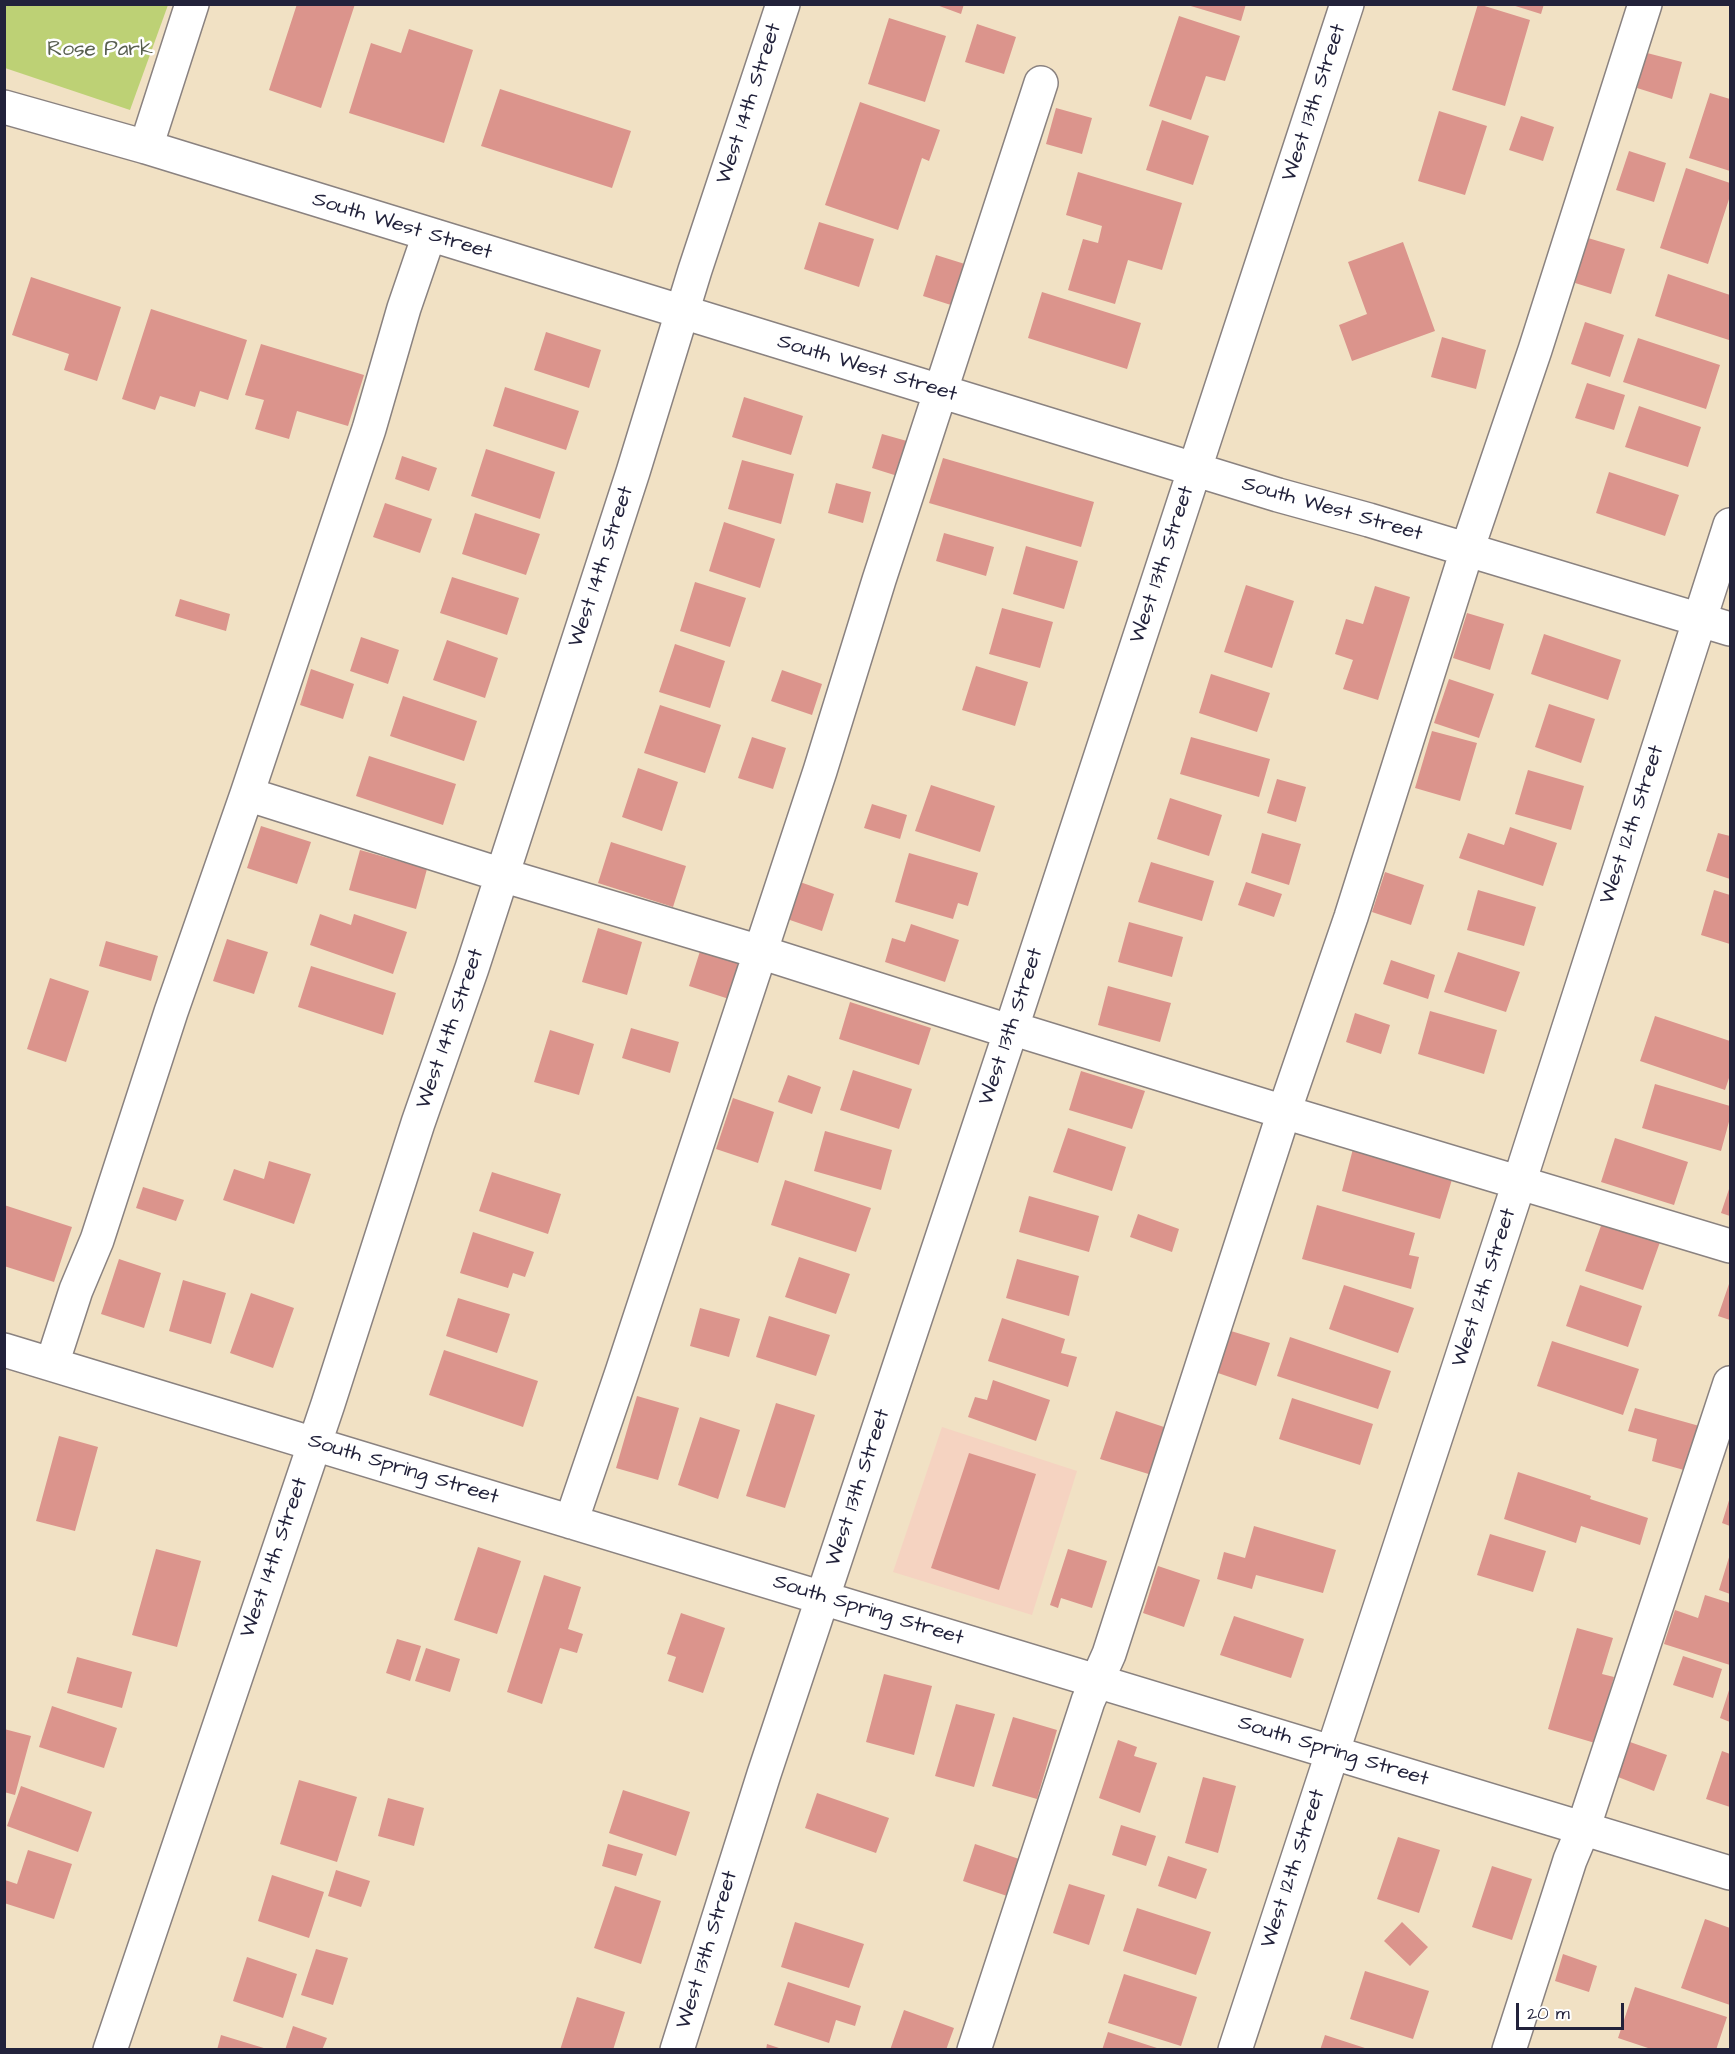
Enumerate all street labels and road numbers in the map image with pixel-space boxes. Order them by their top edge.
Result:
street label: West 14th Street [712,20,788,188]
street label: West 13th Street [1278,21,1352,185]
street label: South West Street [309,188,495,266]
street label: South West Street [774,330,960,408]
street label: South West Street [1239,472,1425,548]
street label: West 14th Street [564,483,640,651]
street label: West 13th Street [1126,483,1200,647]
street label: West 12th Street [1595,742,1671,908]
street label: West 13th Street [975,945,1049,1109]
street label: West 14th Street [412,946,490,1112]
street label: West 12th Street [1447,1205,1523,1371]
street label: West 13th Street [822,1406,896,1570]
street label: South Spring Street [305,1429,501,1511]
street label: West 14th Street [236,1475,314,1641]
street label: South Spring Street [770,1570,966,1652]
street label: South Spring Street [1235,1711,1431,1793]
street label: West 12th Street [1256,1786,1332,1952]
street label: West 13th Street [672,1868,744,2032]

